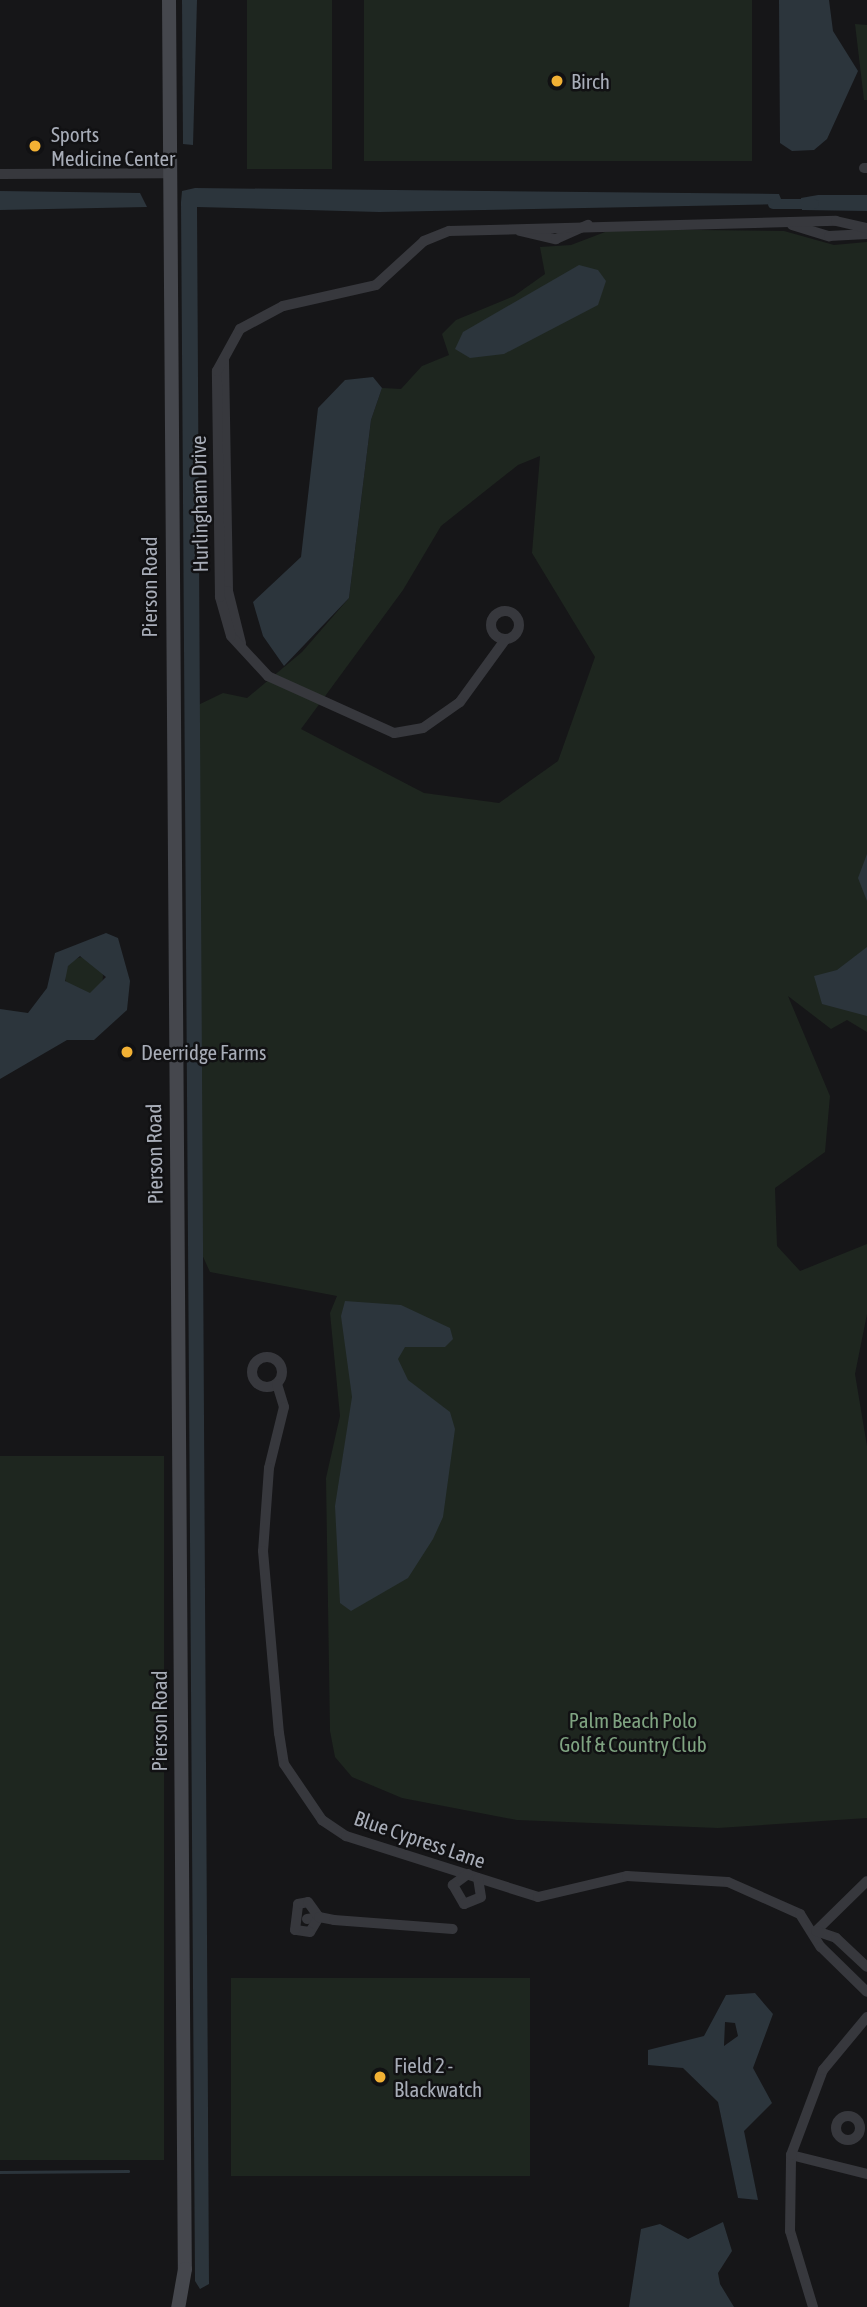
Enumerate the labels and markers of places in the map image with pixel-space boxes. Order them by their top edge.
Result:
place label: Birch [571,68,610,94]
marker: Birch [549,73,565,89]
place label: Sports Medicine Center [51,121,175,171]
marker: Sports Medicine Center [25,136,45,156]
place label: Deerridge Farms [141,1039,266,1065]
marker: Deerridge Farms [119,1044,135,1060]
place label: Field 2 - Blackwatch [394,2052,482,2102]
marker: Field 2 - Blackwatch [372,2069,388,2085]

